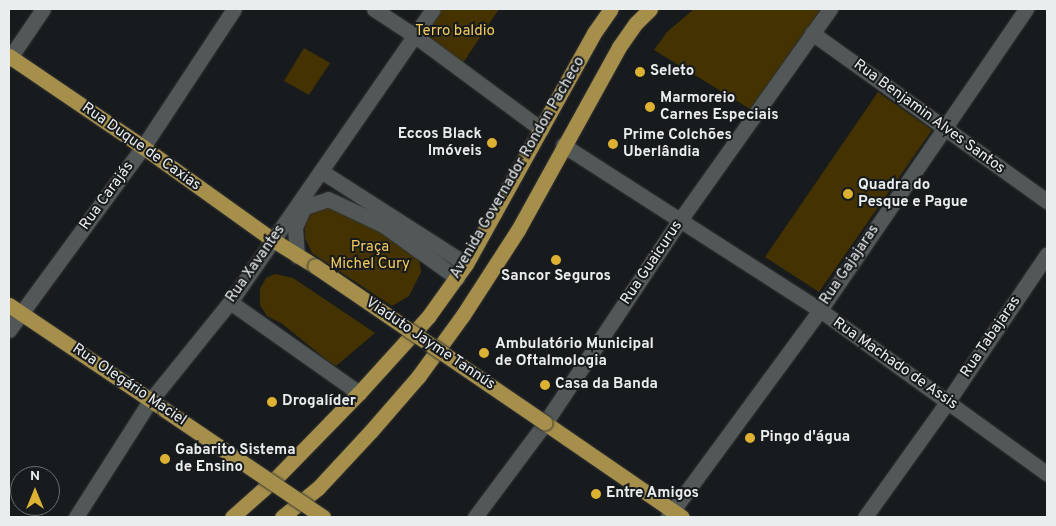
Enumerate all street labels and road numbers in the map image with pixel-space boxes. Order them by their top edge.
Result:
street label: Avenida Governador Rondon Pacheco [447,54,589,282]
street label: Rua Benjamin Alves Santos [850,56,1008,178]
street label: Rua Duque de Caxias [78,99,204,195]
street label: Rua Carajás [76,158,138,234]
street label: Rua Guaicurus [617,218,687,308]
street label: Rua Gajajaras [817,221,883,309]
street label: Rua Xavantes [223,222,289,306]
street label: Rua Tabajaras [957,293,1025,381]
street label: Viaduto Jayme Tannús [362,294,498,394]
street label: Rua Machado de Assis [829,314,961,414]
street label: Rua Olegário Maciel [69,340,189,430]

